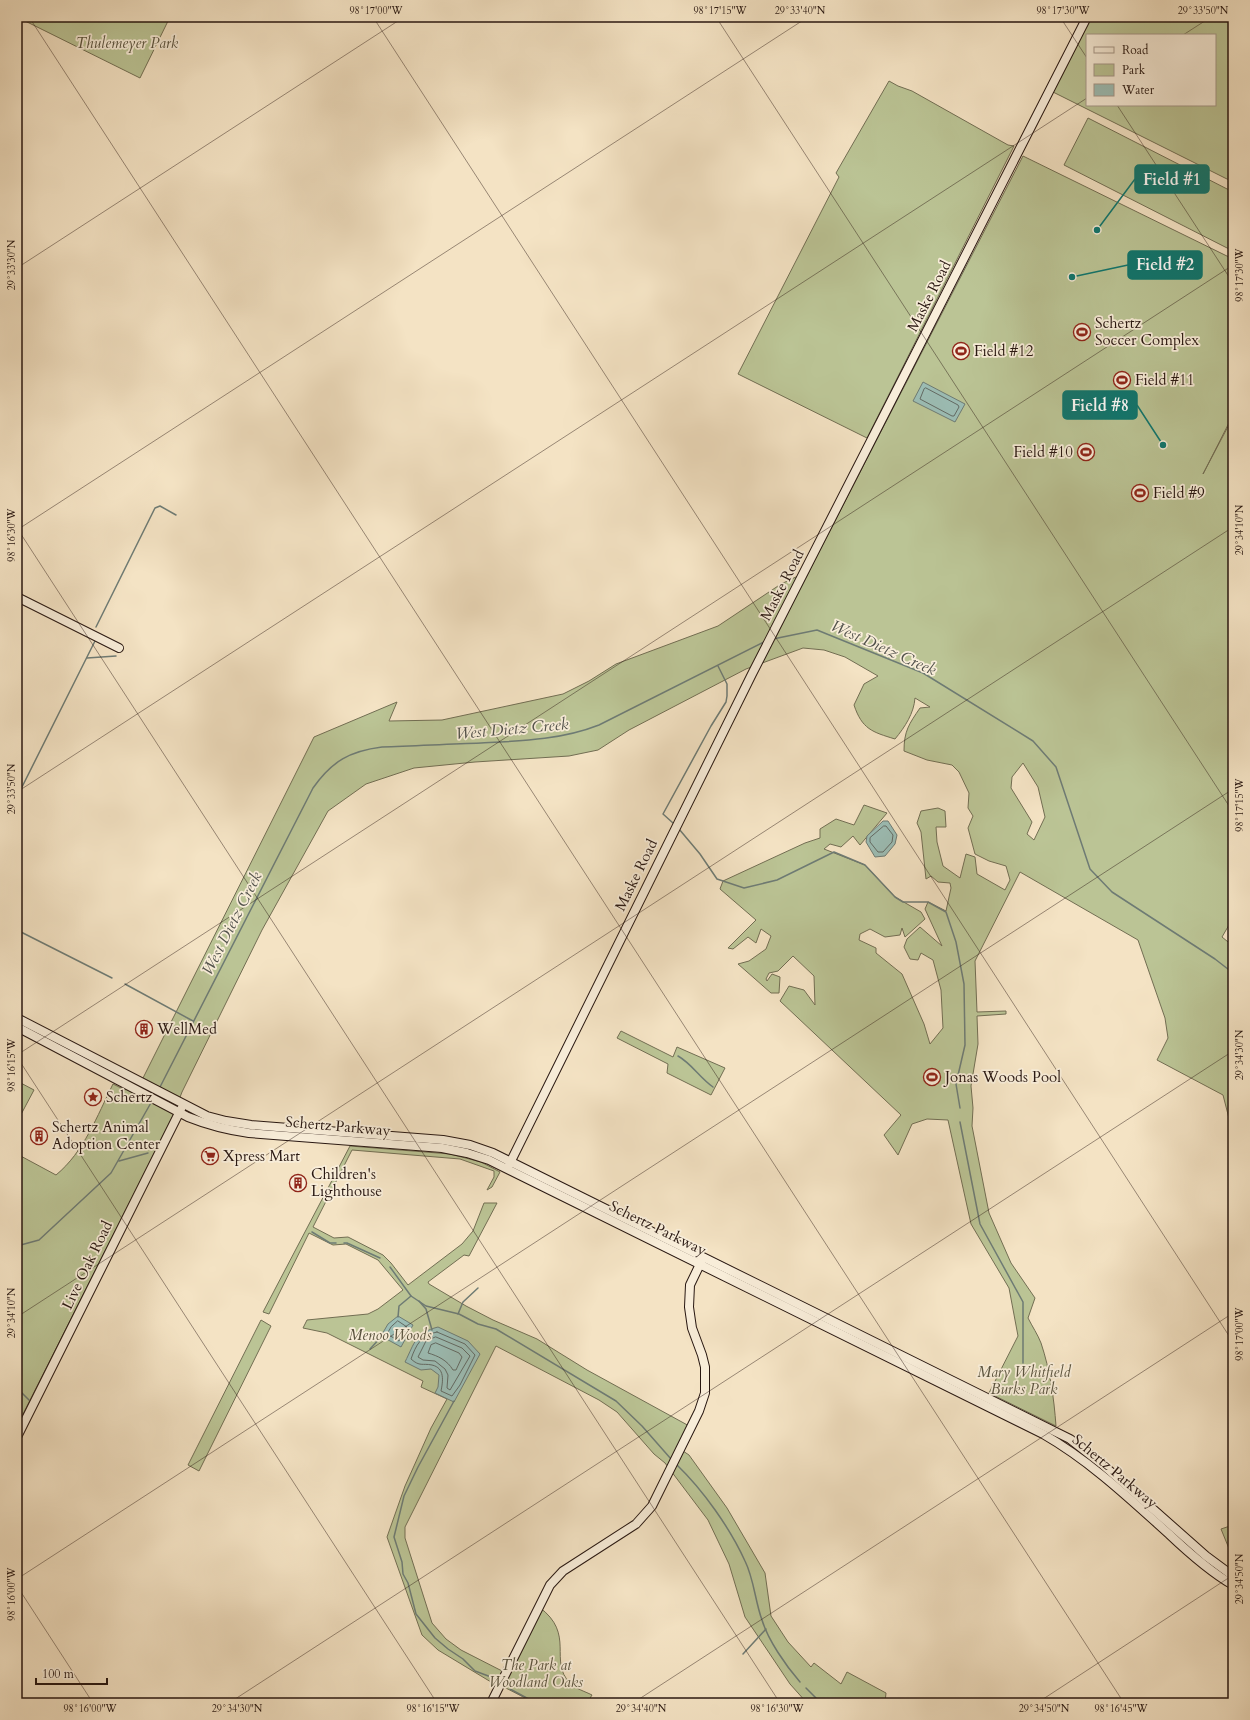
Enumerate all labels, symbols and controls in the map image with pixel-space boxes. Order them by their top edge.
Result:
text: 98°17'00"W [349,4,404,18]
text: 98°17'15"W [693,4,748,18]
text: 29°33'40"N [775,4,826,18]
text: 98°17'30"W [1036,4,1091,18]
text: 29°33'50"N [1178,4,1229,18]
park label: Thulemeyer Park [76,33,179,53]
legend [1086,34,1216,106]
text: Road [1122,42,1149,58]
text: Park [1122,62,1146,78]
text: Water [1121,82,1155,98]
callout: Field #1 [1135,165,1209,193]
text: Field #1 [1143,169,1201,191]
text: 29°33'30"N [5,239,19,290]
text: 98°17'30"W [1233,247,1247,302]
callout: Field #2 [1128,251,1202,279]
text: Field #2 [1136,254,1194,276]
street label: Maske Road [903,257,955,335]
place label: Schertz Soccer Complex [1095,313,1199,350]
sports icon: Schertz Soccer Complex [1072,322,1092,342]
sports icon: Field #12 [951,341,971,361]
place label: Field #12 [974,341,1034,361]
sports icon: Field #11 [1112,370,1132,390]
place label: Field #11 [1135,370,1194,390]
callout: Field #8 [1063,391,1137,419]
text: Field #8 [1071,395,1129,417]
place label: Field #10 [1014,442,1073,462]
sports icon: Field #10 [1076,442,1096,462]
sports icon: Field #9 [1130,483,1150,503]
place label: Field #9 [1153,483,1205,503]
text: 29°34'10"N [1233,504,1247,555]
text: 98°16'30"W [5,507,19,562]
street label: Maske Road [756,546,808,624]
water label: West Dietz Creek [827,615,940,681]
water label: West Dietz Creek [455,713,570,745]
text: 29°33'50"N [5,763,19,814]
text: 98°17'15"W [1233,777,1247,832]
street label: Maske Road [610,836,662,914]
water label: West Dietz Creek [196,868,267,979]
building icon: WellMed [134,1019,154,1039]
place label: WellMed [156,1019,217,1039]
text: 29°34'30"N [1233,1029,1247,1080]
text: 98°16'15"W [5,1037,19,1092]
sports icon: Jonas Woods Pool [922,1067,942,1087]
place label: Jonas Woods Pool [943,1067,1061,1087]
place icon: Schertz [83,1087,103,1107]
place label: Schertz [106,1087,153,1107]
street label: Schertz Parkway [285,1111,392,1141]
place label: Schertz Animal Adoption Center [52,1117,161,1154]
building icon: Schertz Animal Adoption Center [29,1126,49,1146]
supermarket icon: Xpress Mart [200,1146,220,1166]
place label: Xpress Mart [223,1146,300,1166]
place label: Children's Lighthouse [311,1164,382,1201]
building icon: Children's Lighthouse [288,1173,308,1193]
street label: Schertz Parkway [606,1196,710,1260]
street label: Live Oak Road [57,1217,117,1313]
text: 29°34'10"N [5,1287,19,1338]
text: 98°17'00"W [1233,1306,1247,1361]
park label: Menoo Woods [348,1325,432,1345]
park label: Mary Whitfield Burks Park [977,1362,1071,1399]
street label: Schertz Parkway [1068,1429,1162,1513]
text: 29°34'50"N [1233,1553,1247,1604]
text: 98°16'00"W [5,1566,19,1621]
park label: The Park at Woodland Oaks [489,1655,583,1692]
scale bar [36,1660,107,1686]
text: 100 m [42,1666,75,1682]
text: 98°16'00"W [63,1702,118,1716]
text: 29°34'30"N [212,1702,263,1716]
text: 98°16'15"W [406,1702,461,1716]
text: 29°34'40"N [616,1702,667,1716]
text: 98°16'30"W [750,1702,805,1716]
text: 29°34'50"N [1019,1702,1070,1716]
text: 98°16'45"W [1094,1702,1149,1716]

